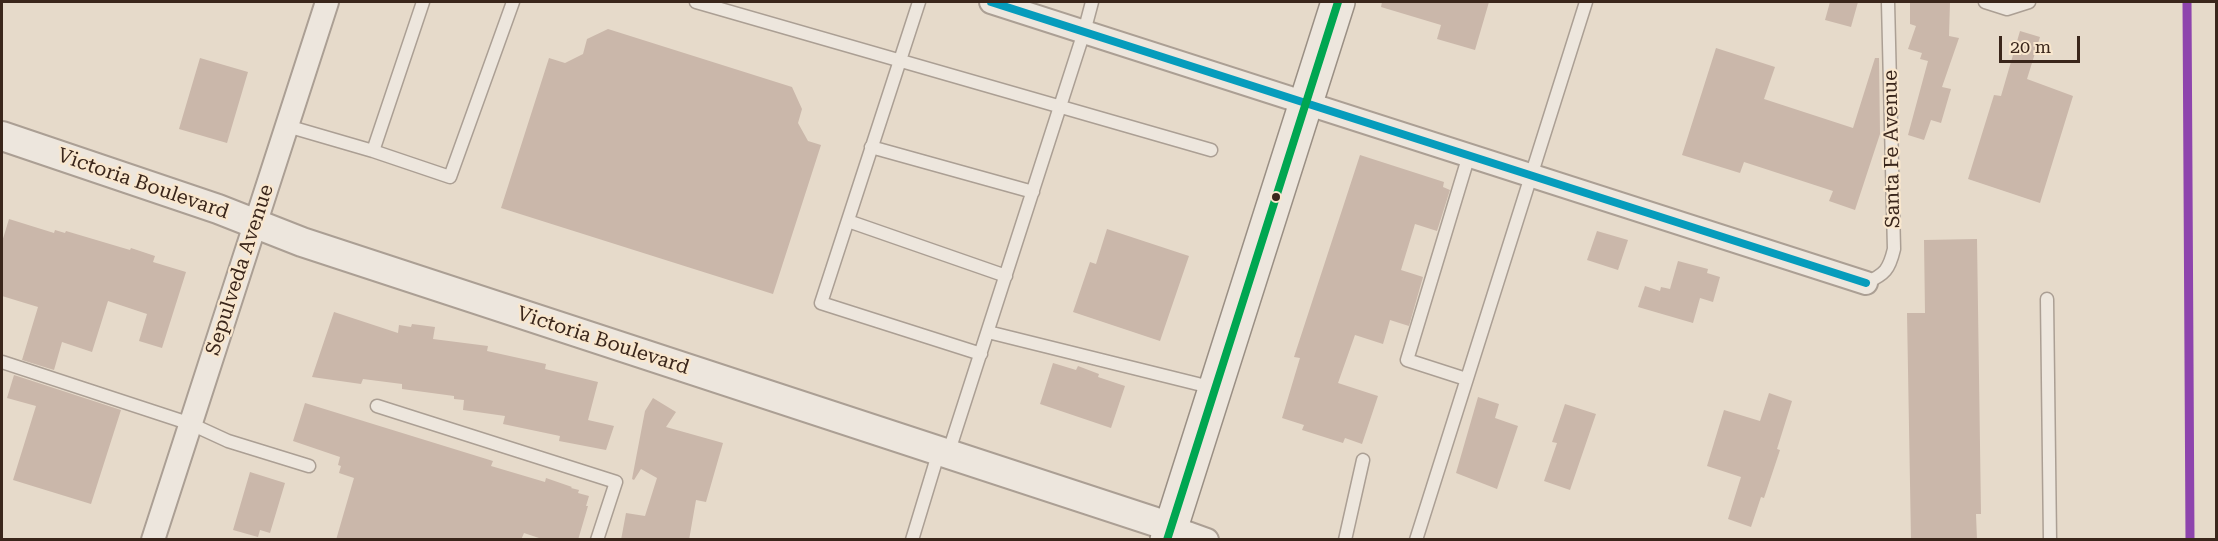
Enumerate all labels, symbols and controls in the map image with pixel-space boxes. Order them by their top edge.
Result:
scale bar [2002,24,2083,62]
text: 20 m [2010,36,2051,57]
street label: Santa Fe Avenue [1879,70,1905,228]
street label: Victoria Boulevard [54,143,232,225]
street label: Sepulveda Avenue [201,182,279,358]
unlabelled marker [1270,191,1282,203]
street label: Victoria Boulevard [514,302,692,380]

